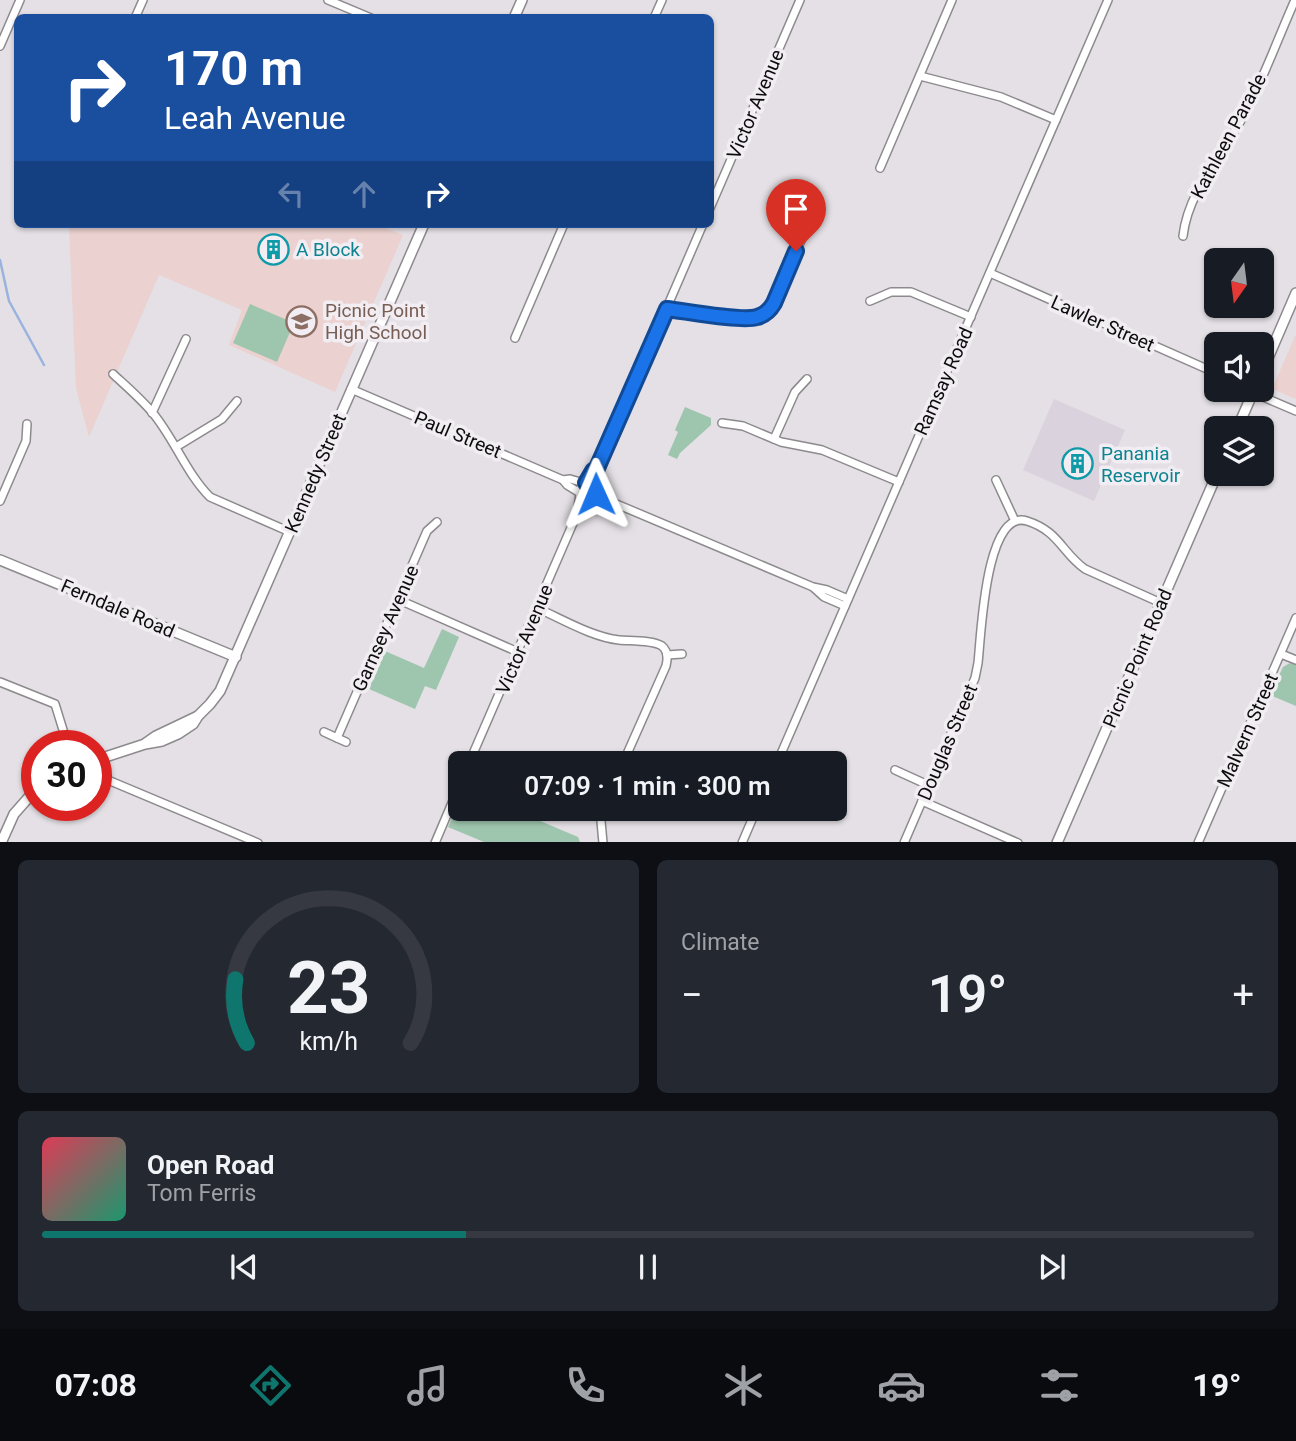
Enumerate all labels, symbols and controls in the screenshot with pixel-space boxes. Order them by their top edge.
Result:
text: 170 m [164,40,303,97]
icon: right [49,42,140,133]
street label: Victor Avenue [722,46,789,162]
street label: Kathleen Parade [1186,70,1271,203]
text: Leah Avenue [164,99,346,137]
icon: left [272,175,310,213]
icon: ahead [345,175,383,213]
icon: right [418,175,456,213]
pin [766,179,826,251]
icon: arrive [777,190,815,228]
building icon: A Block [256,232,290,266]
place label: A Block [296,238,360,261]
north arrow [1204,248,1274,318]
map controls [1204,248,1274,486]
street label: Lawler Street [1047,290,1158,357]
place label: Picnic Point High School [325,299,427,344]
school or university icon: Picnic Point High School [285,304,319,338]
street label: Ramsay Road [909,324,978,439]
button: sound [1204,332,1274,402]
street label: Paul Street [411,406,505,463]
street label: Kennedy Street [280,410,351,536]
button: layers [1204,416,1274,486]
place label: Panania Reservoir [1101,442,1181,487]
building icon: Panania Reservoir [1061,447,1095,481]
position arrow [559,457,633,531]
street label: Garnsey Avenue [347,561,424,695]
street label: Ferndale Road [57,574,178,643]
street label: Victor Avenue [491,581,558,697]
street label: Picnic Point Road [1098,585,1177,731]
street label: Malvern Street [1212,670,1283,791]
street label: Douglas Street [913,681,982,804]
speed limit sign: 30 [21,730,112,821]
text: 07:09 · 1 min · 300 m [524,771,771,801]
text: Climate [681,929,760,956]
text: 23 [287,945,370,1031]
text: 19° [928,964,1007,1025]
text: − [681,973,703,1017]
text: + [1232,973,1254,1017]
text: km/h [299,1026,358,1055]
text: Open Road [147,1150,275,1180]
text: Tom Ferris [147,1180,256,1207]
icon: previous [225,1248,263,1286]
icon: pause [629,1248,667,1286]
icon: next [1033,1248,1071,1286]
icon: directions [246,1361,295,1410]
icon: music [403,1361,452,1410]
icon: phone [561,1361,610,1410]
icon: climate [719,1361,768,1410]
icon: car [877,1361,926,1410]
icon: filters [1035,1361,1084,1410]
text: 07:08 [54,1366,137,1404]
text: 19° [1192,1366,1242,1404]

